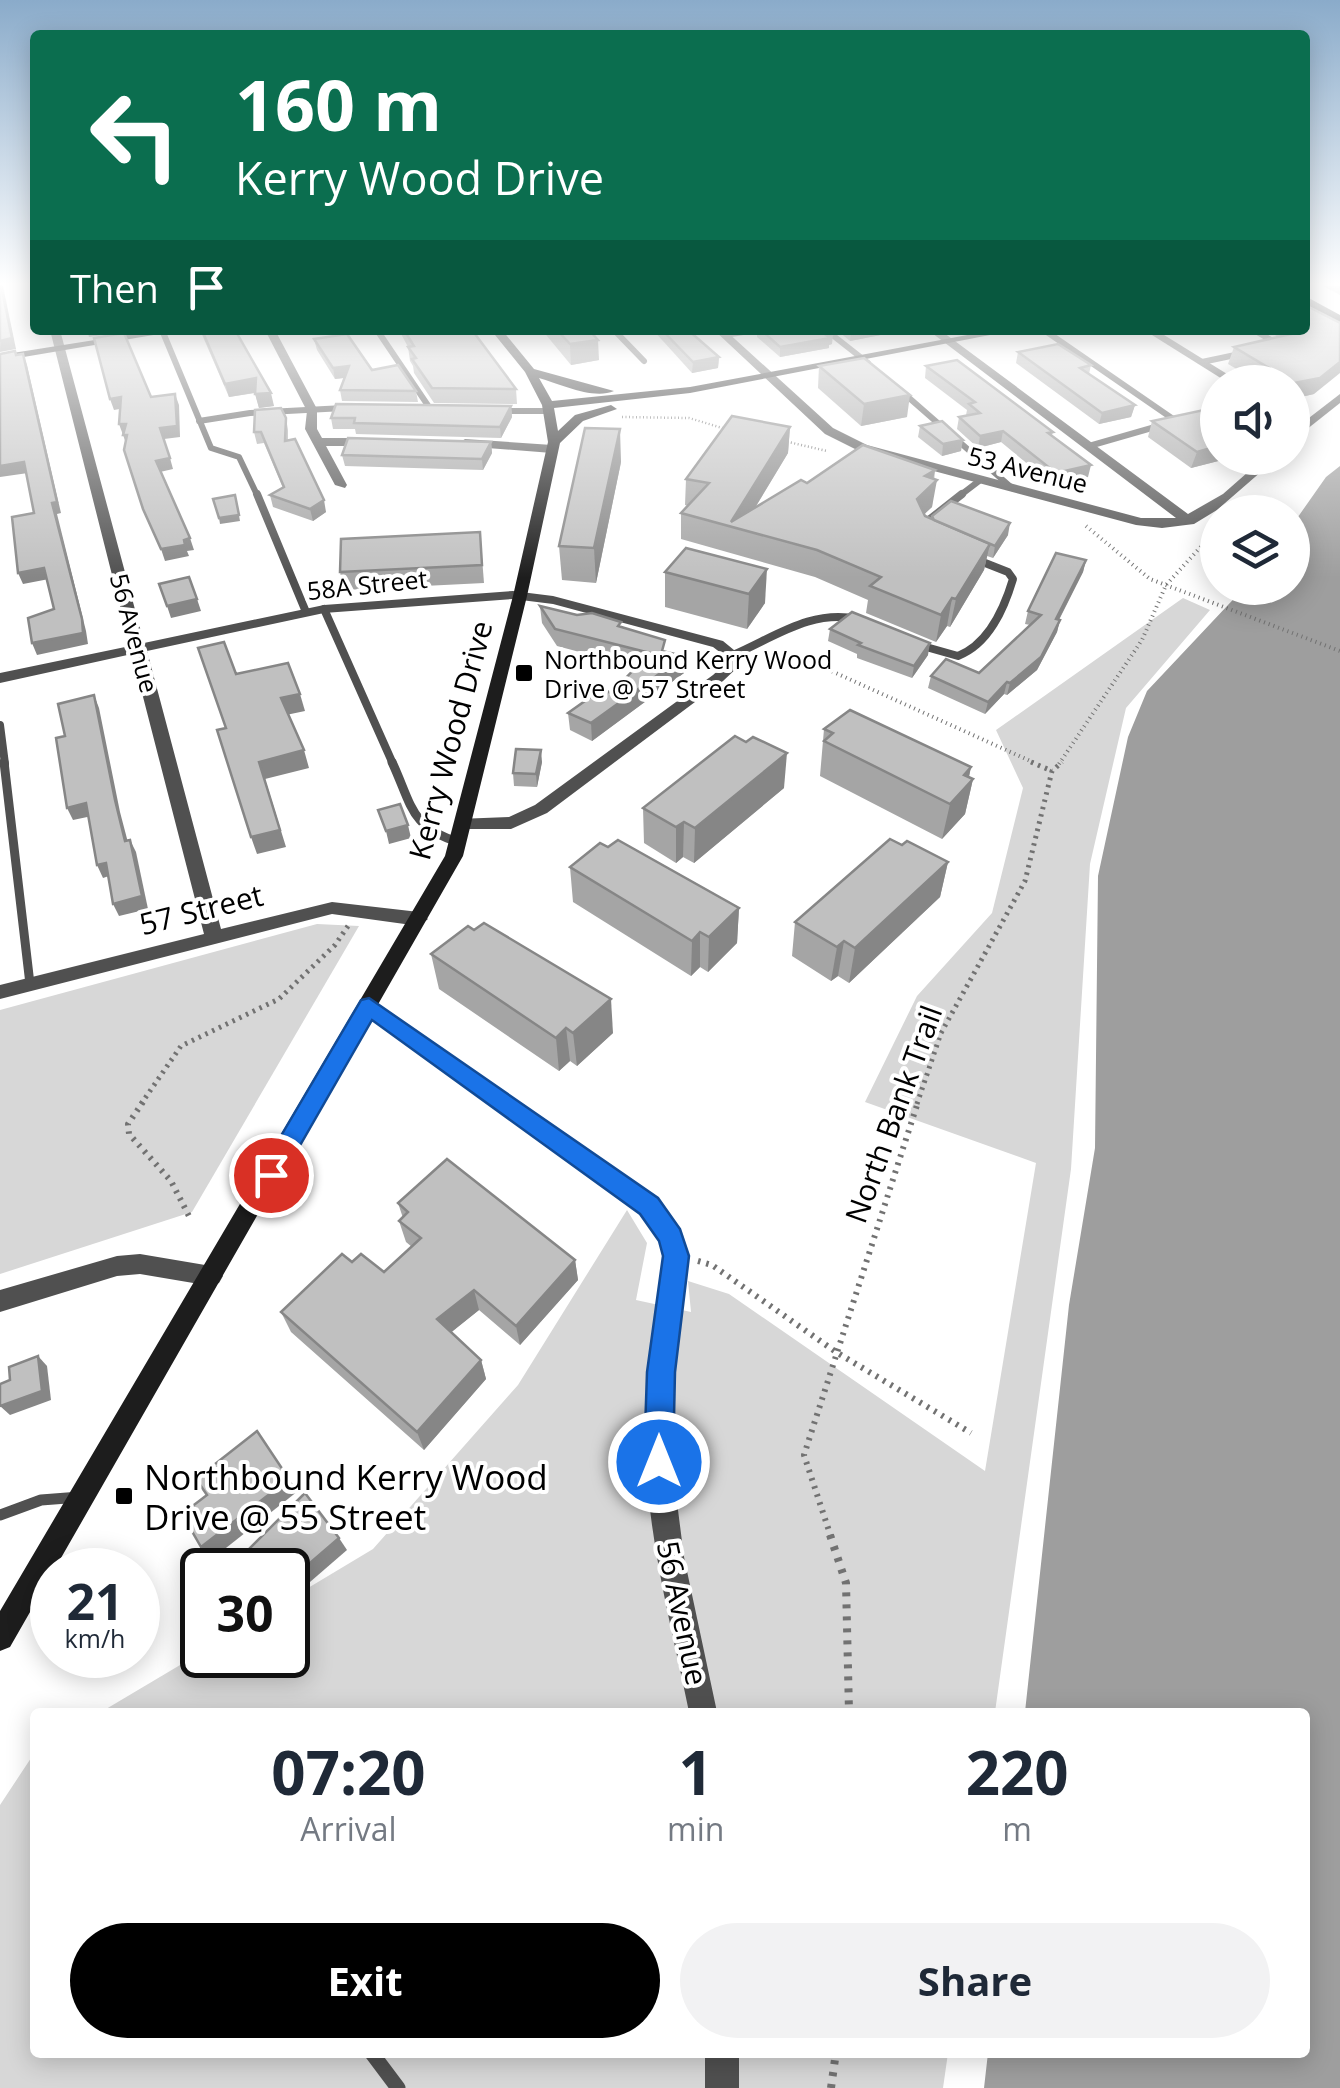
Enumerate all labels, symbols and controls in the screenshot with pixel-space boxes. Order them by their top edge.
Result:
text: 160 m [235,56,442,152]
icon: left [70,70,200,200]
text: Kerry Wood Drive [235,147,604,208]
icon: arrive [179,260,234,315]
text: Then [70,262,159,314]
map controls [1200,365,1310,605]
button: sound [1200,365,1310,475]
street label: 53 Avenue [965,438,1091,500]
button: layers [1200,495,1310,605]
street label: 58A Street [305,561,429,607]
street label: 56 Avenue [103,570,167,696]
street label: Kerry Wood Drive [398,616,502,864]
place label: Northbound Kerry Wood Drive @ 57 Street [544,642,832,705]
marker: Northbound Kerry Wood Drive @ 57 Street [513,662,535,684]
street label: 57 Street [135,874,267,944]
street label: North Bank Trail [835,1000,951,1228]
pin [229,1133,314,1218]
icon: arrive [244,1148,299,1203]
position arrow [607,1410,711,1514]
place label: Northbound Kerry Wood Drive @ 55 Street [144,1453,548,1540]
marker: Northbound Kerry Wood Drive @ 55 Street [113,1485,135,1507]
street label: 56 Avenue [648,1537,718,1689]
speed limit sign: 30 [180,1548,310,1678]
text: 21 [66,1567,124,1635]
text: km/h [65,1621,125,1655]
text: 07:20 [271,1731,426,1813]
text: 1 [679,1731,713,1813]
text: 220 [966,1731,1069,1813]
text: Arrival [300,1807,397,1850]
text: min [667,1807,724,1850]
text: m [1002,1807,1032,1850]
button: Exit [70,1923,660,2038]
button: Share [680,1923,1270,2038]

